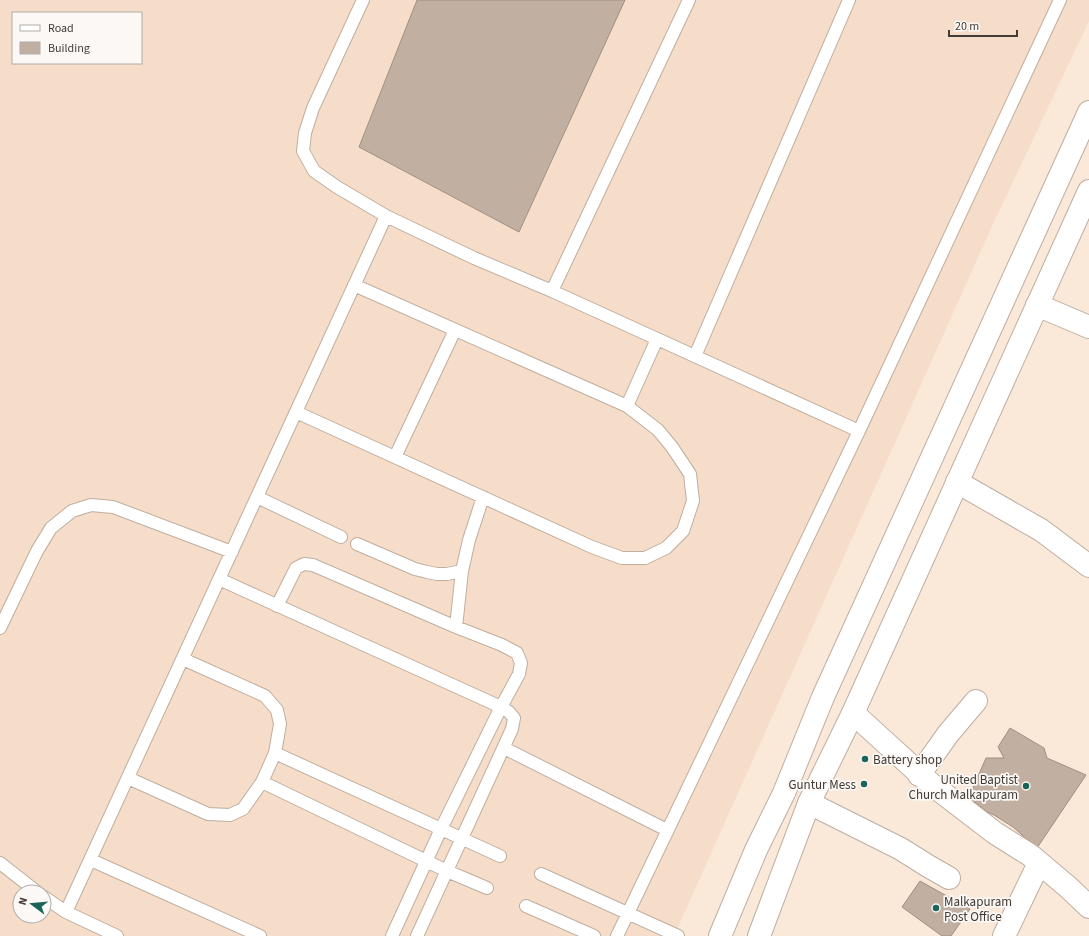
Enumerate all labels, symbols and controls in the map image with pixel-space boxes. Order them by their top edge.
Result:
legend [12,12,142,64]
scale bar [949,12,1017,38]
text: 20 m [955,18,979,35]
text: Road [48,20,74,37]
text: Building [48,40,90,57]
place label: Battery shop [873,751,942,769]
marker: Battery shop [860,754,870,764]
place label: United Baptist Church Malkapuram [908,771,1019,804]
place label: Guntur Mess [788,776,857,794]
marker: Guntur Mess [859,779,869,789]
marker: United Baptist Church Malkapuram [1021,781,1031,791]
north arrow [12,884,52,924]
place label: Malkapuram Post Office [944,893,1012,926]
text: N [15,896,31,907]
marker: Malkapuram Post Office [931,903,941,913]

